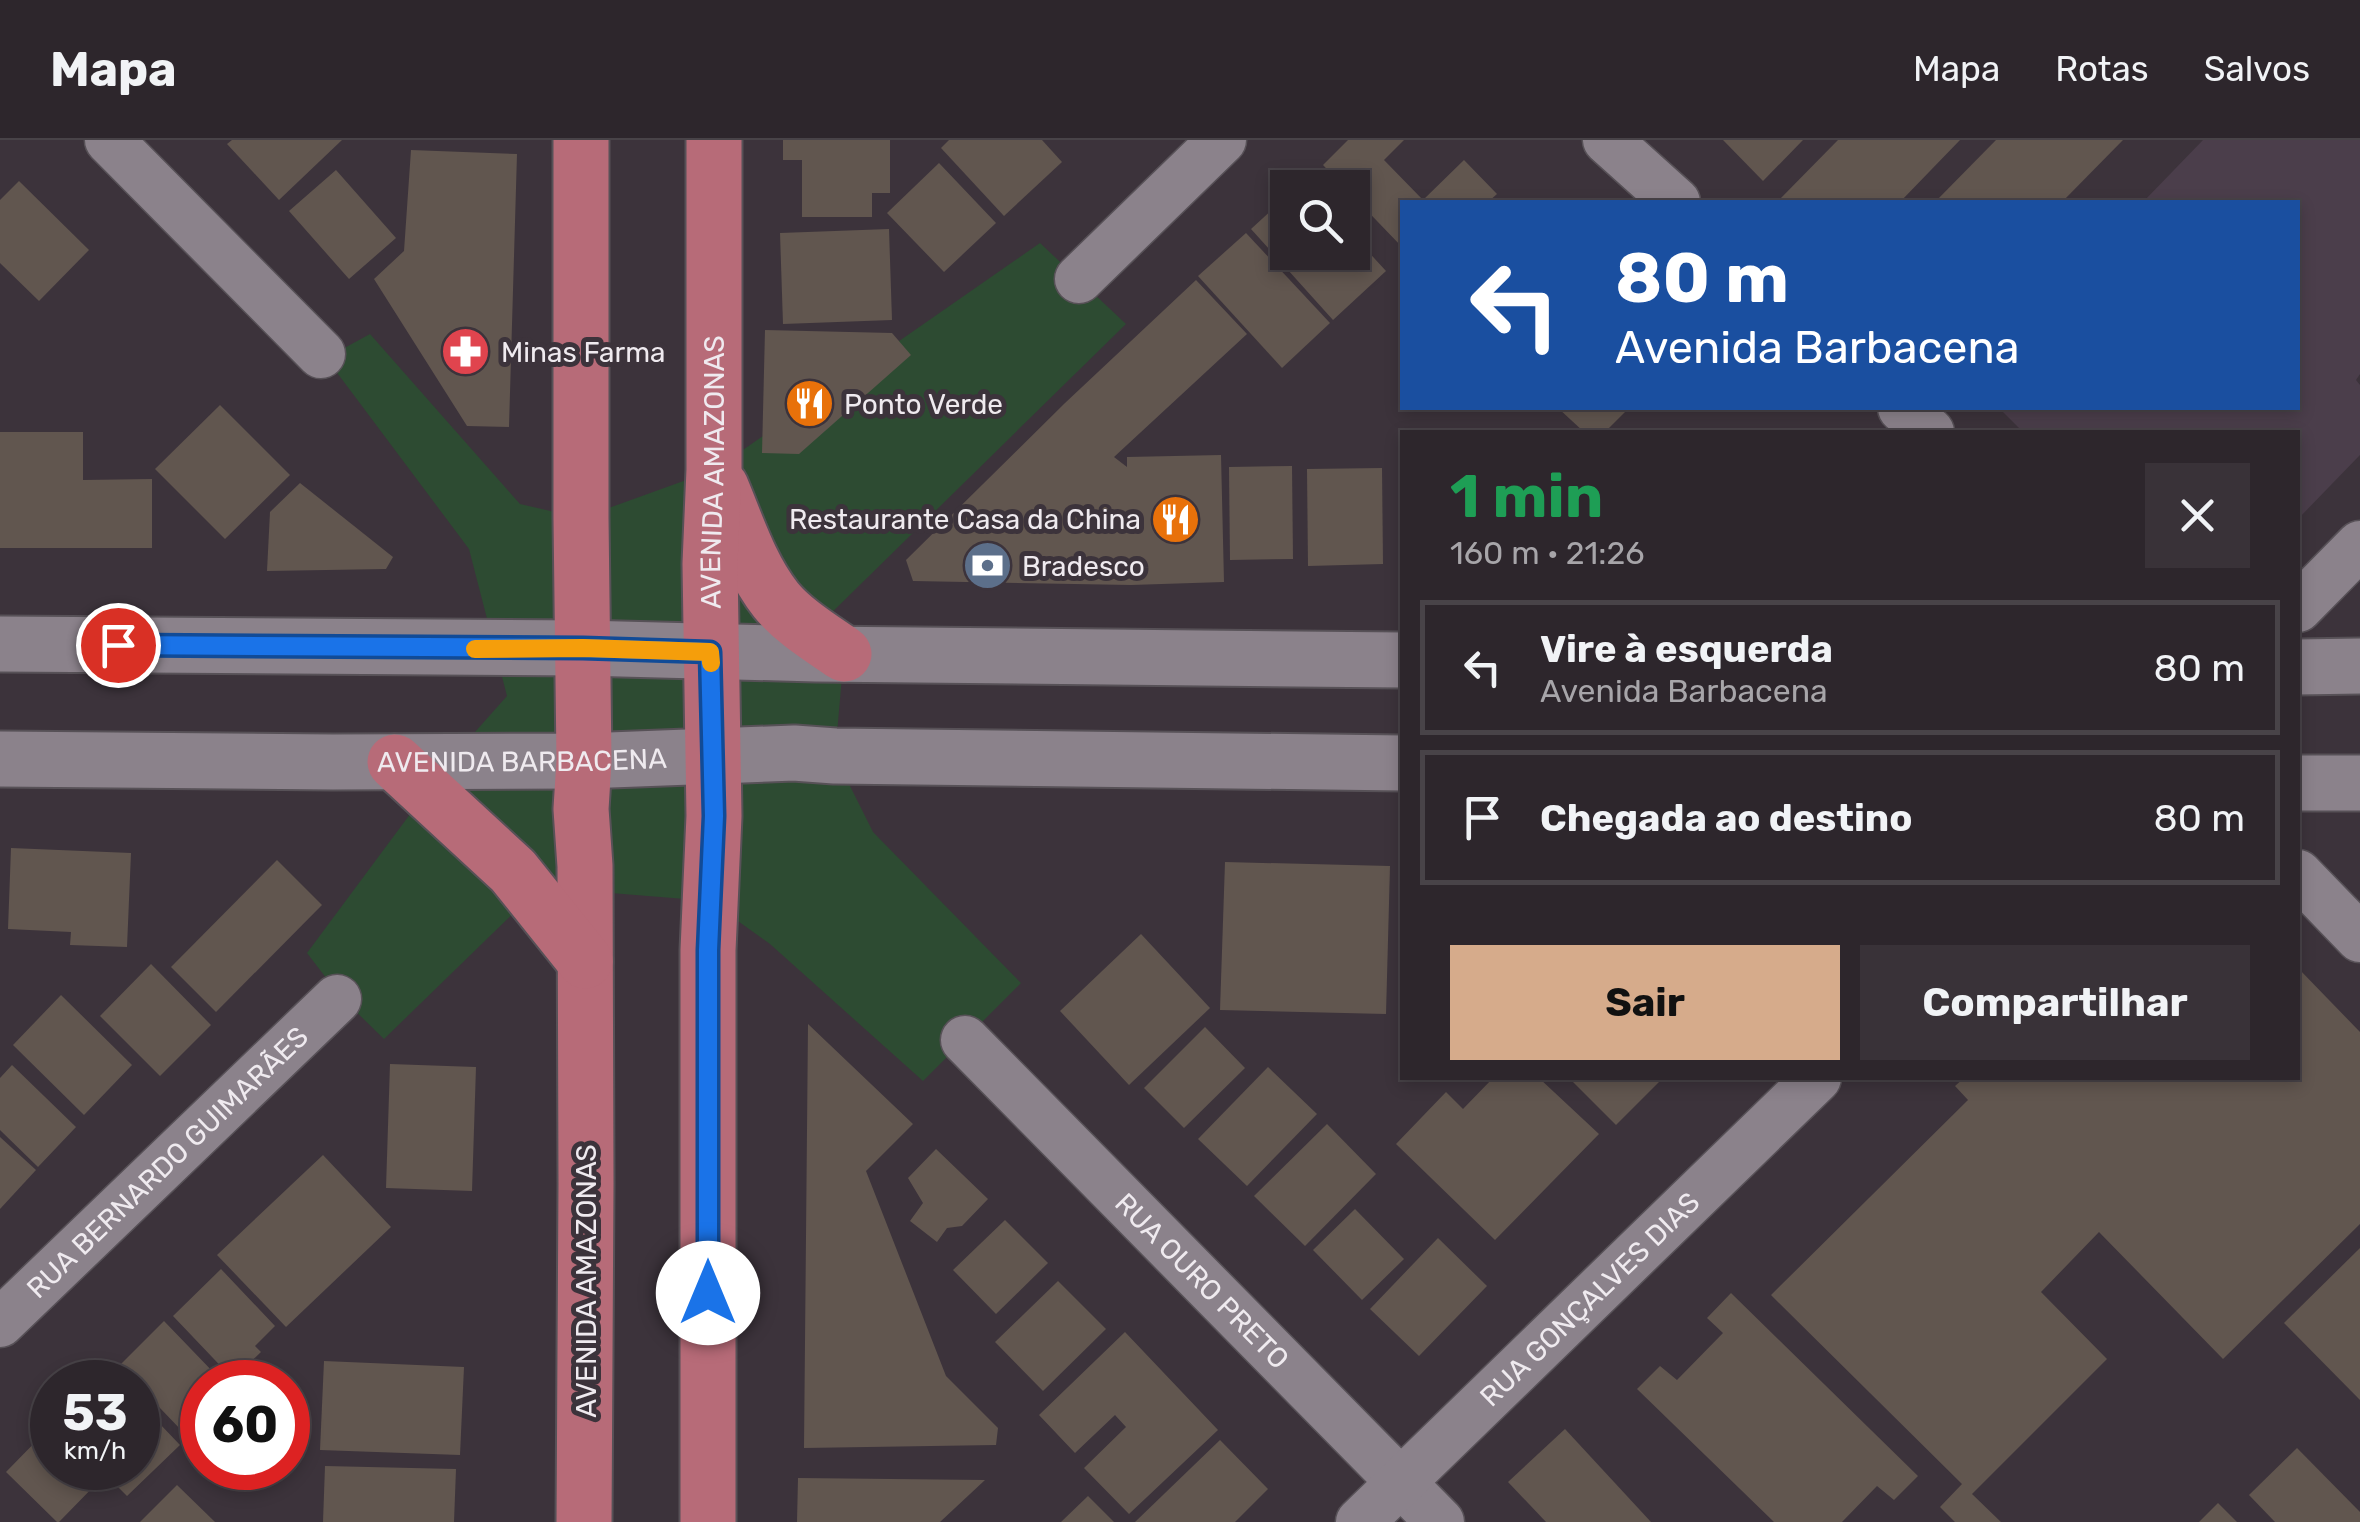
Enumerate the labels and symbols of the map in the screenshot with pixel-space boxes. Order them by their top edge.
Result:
pharmacy icon: Minas Farma [440,326,492,378]
street label: AVENIDA AMAZONAS [694,335,731,609]
place label: Minas Farma [501,336,666,369]
restaurant icon: Ponto Verde [783,378,835,430]
place label: Ponto Verde [844,388,1003,421]
restaurant icon: Restaurante Casa da China [1150,493,1202,545]
place label: Restaurante Casa da China [789,503,1141,536]
bank icon: Bradesco [961,540,1013,592]
place label: Bradesco [1022,550,1145,583]
pin [76,603,161,688]
street label: AVENIDA BARBACENA [377,742,668,779]
street label: RUA BERNARDO GUIMARÃES [20,1020,315,1305]
street label: AVENIDA AMAZONAS [570,1144,603,1418]
street label: RUA OURO PRETO [1108,1186,1296,1376]
street label: RUA GONÇALVES DIAS [1473,1186,1706,1413]
position arrow [656,1241,760,1345]
speed limit sign: 60 [180,1360,310,1490]

